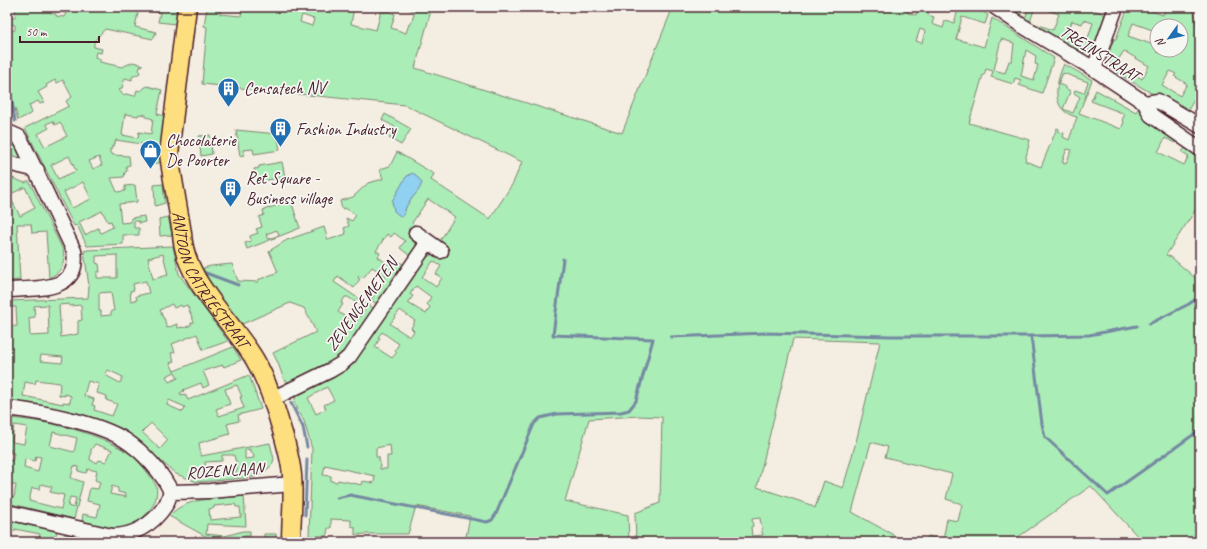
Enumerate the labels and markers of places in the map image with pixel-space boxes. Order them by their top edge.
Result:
building icon: Censatech NV [216,75,242,108]
place label: Censatech NV [244,78,329,99]
building icon: Fashion Industry [268,116,294,149]
place label: Fashion Industry [296,119,397,140]
place label: Chocolaterie De Poorter [166,130,237,171]
shop icon: Chocolaterie De Poorter [137,137,163,170]
place label: Ret Square - Business village [246,168,333,209]
building icon: Ret Square - Business village [218,175,244,208]

